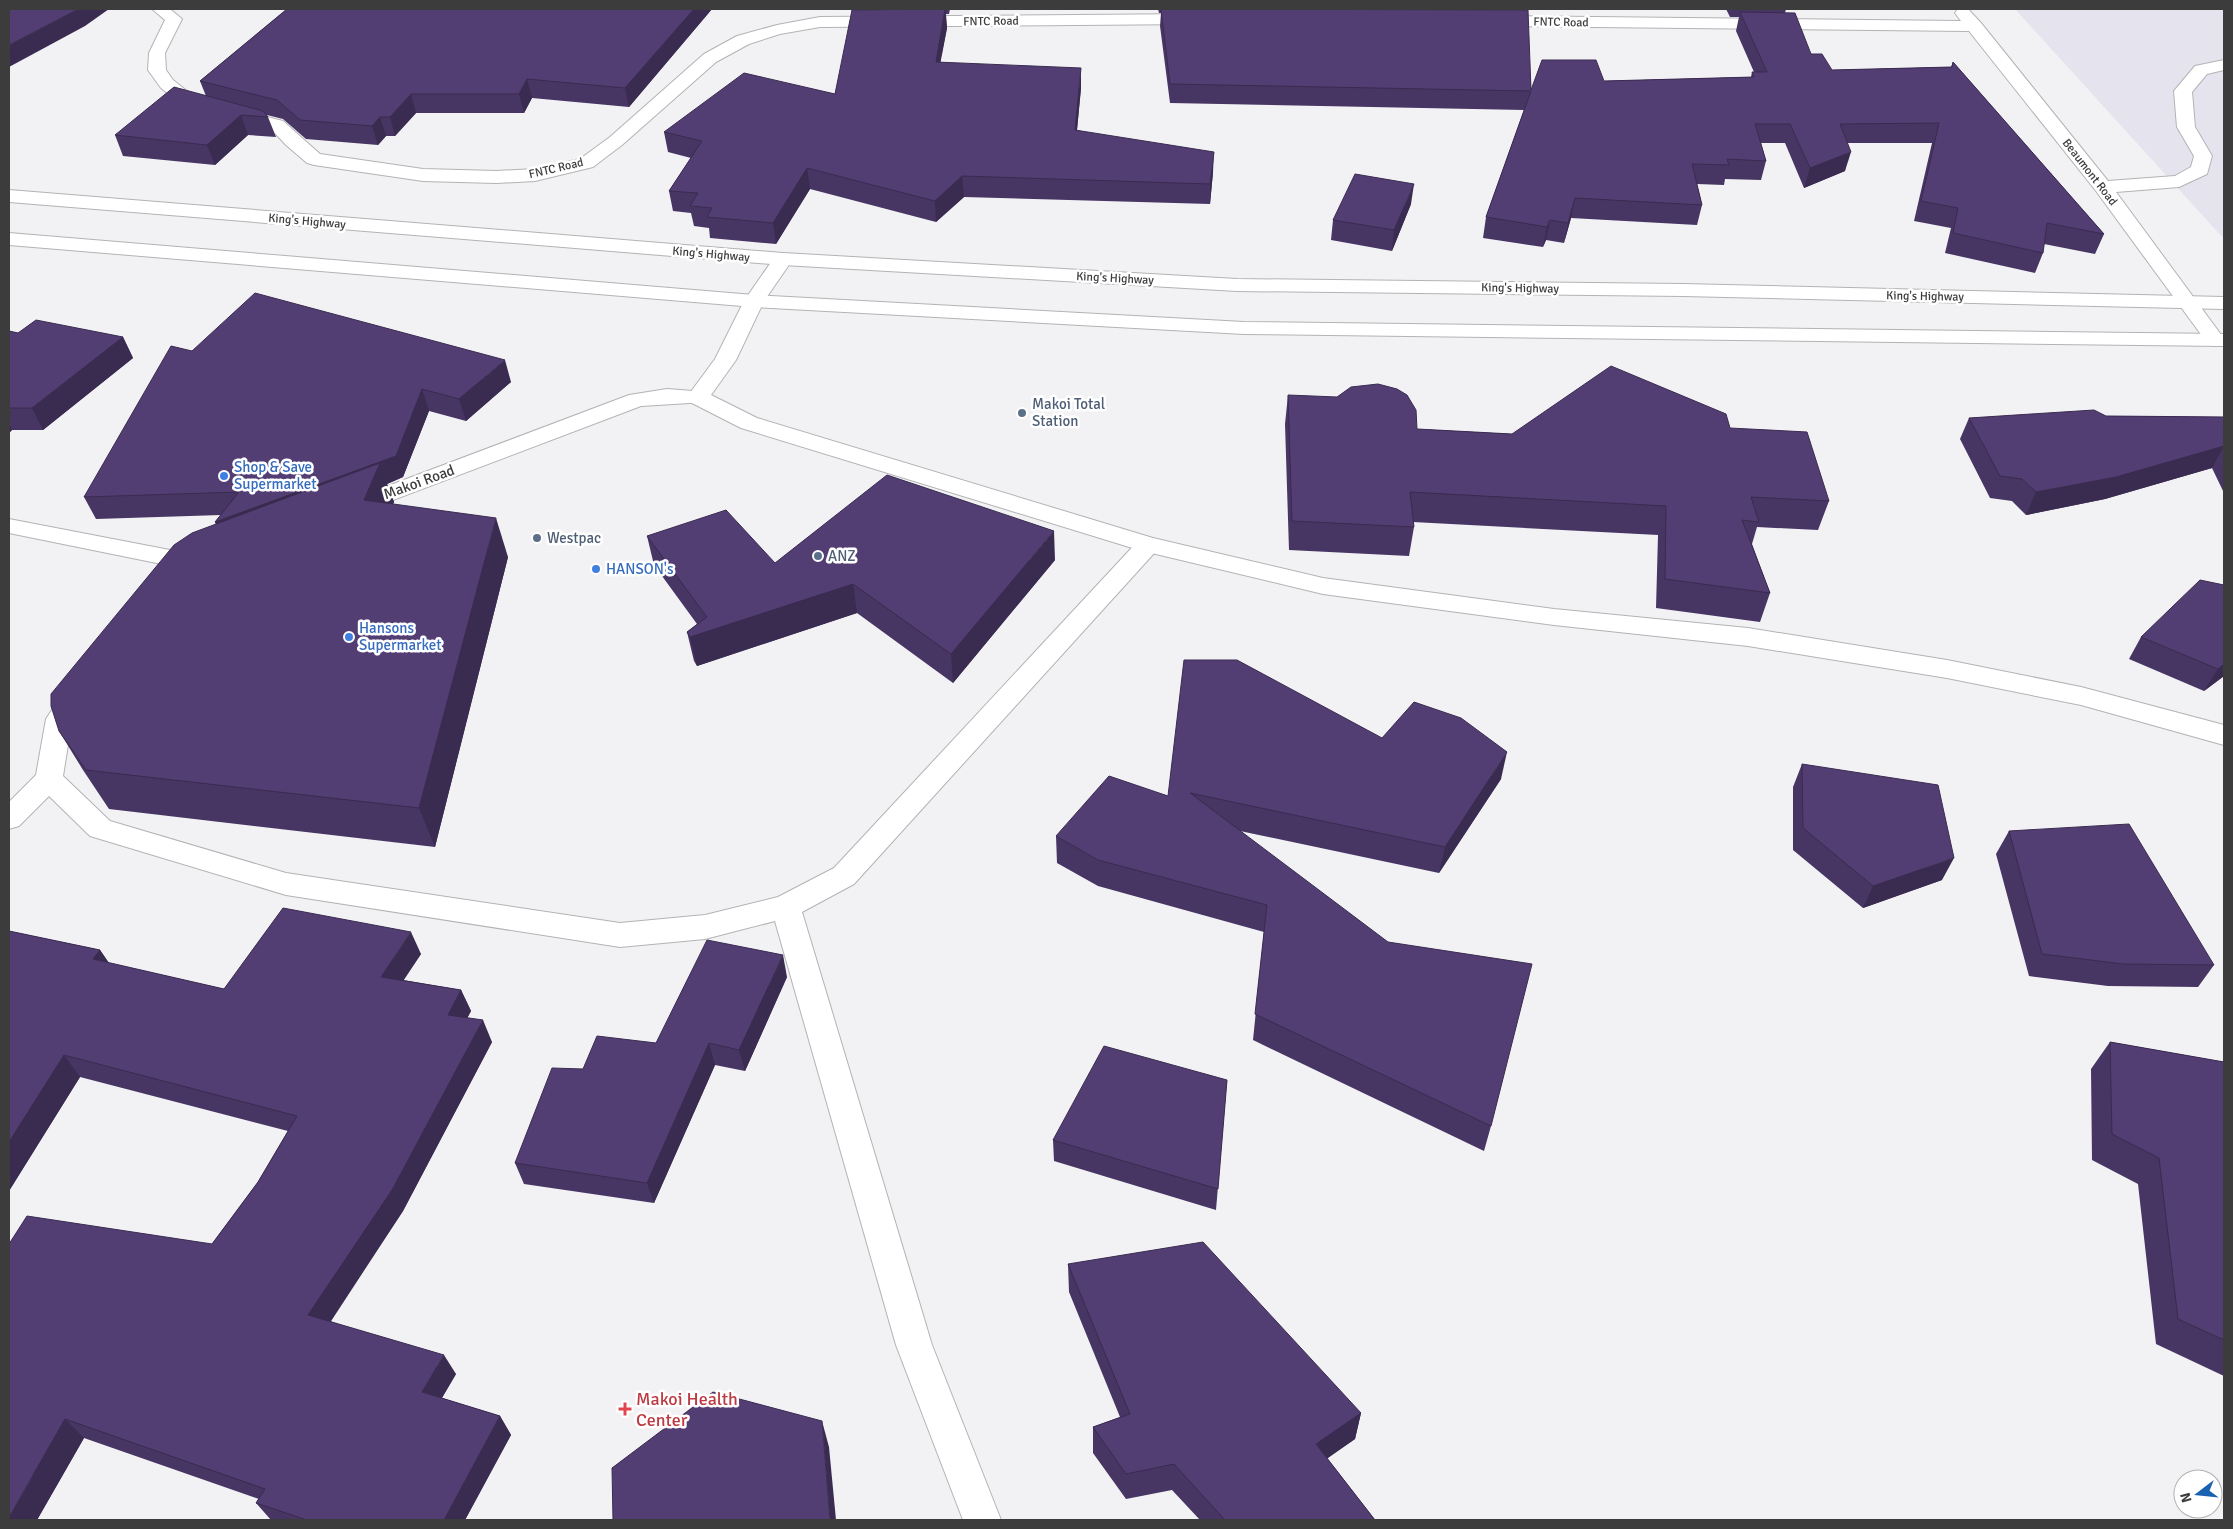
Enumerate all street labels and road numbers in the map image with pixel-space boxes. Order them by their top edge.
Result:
street label: FNTC Road [963,14,1019,29]
street label: FNTC Road [1533,15,1589,30]
street label: Beaumont Road [2059,136,2120,209]
street label: FNTC Road [527,155,585,182]
street label: King's Highway [268,211,347,232]
street label: King's Highway [672,244,751,265]
street label: King's Highway [1076,269,1155,288]
street label: King's Highway [1481,280,1559,297]
street label: King's Highway [1886,288,1964,305]
street label: Makoi Road [381,461,457,503]

